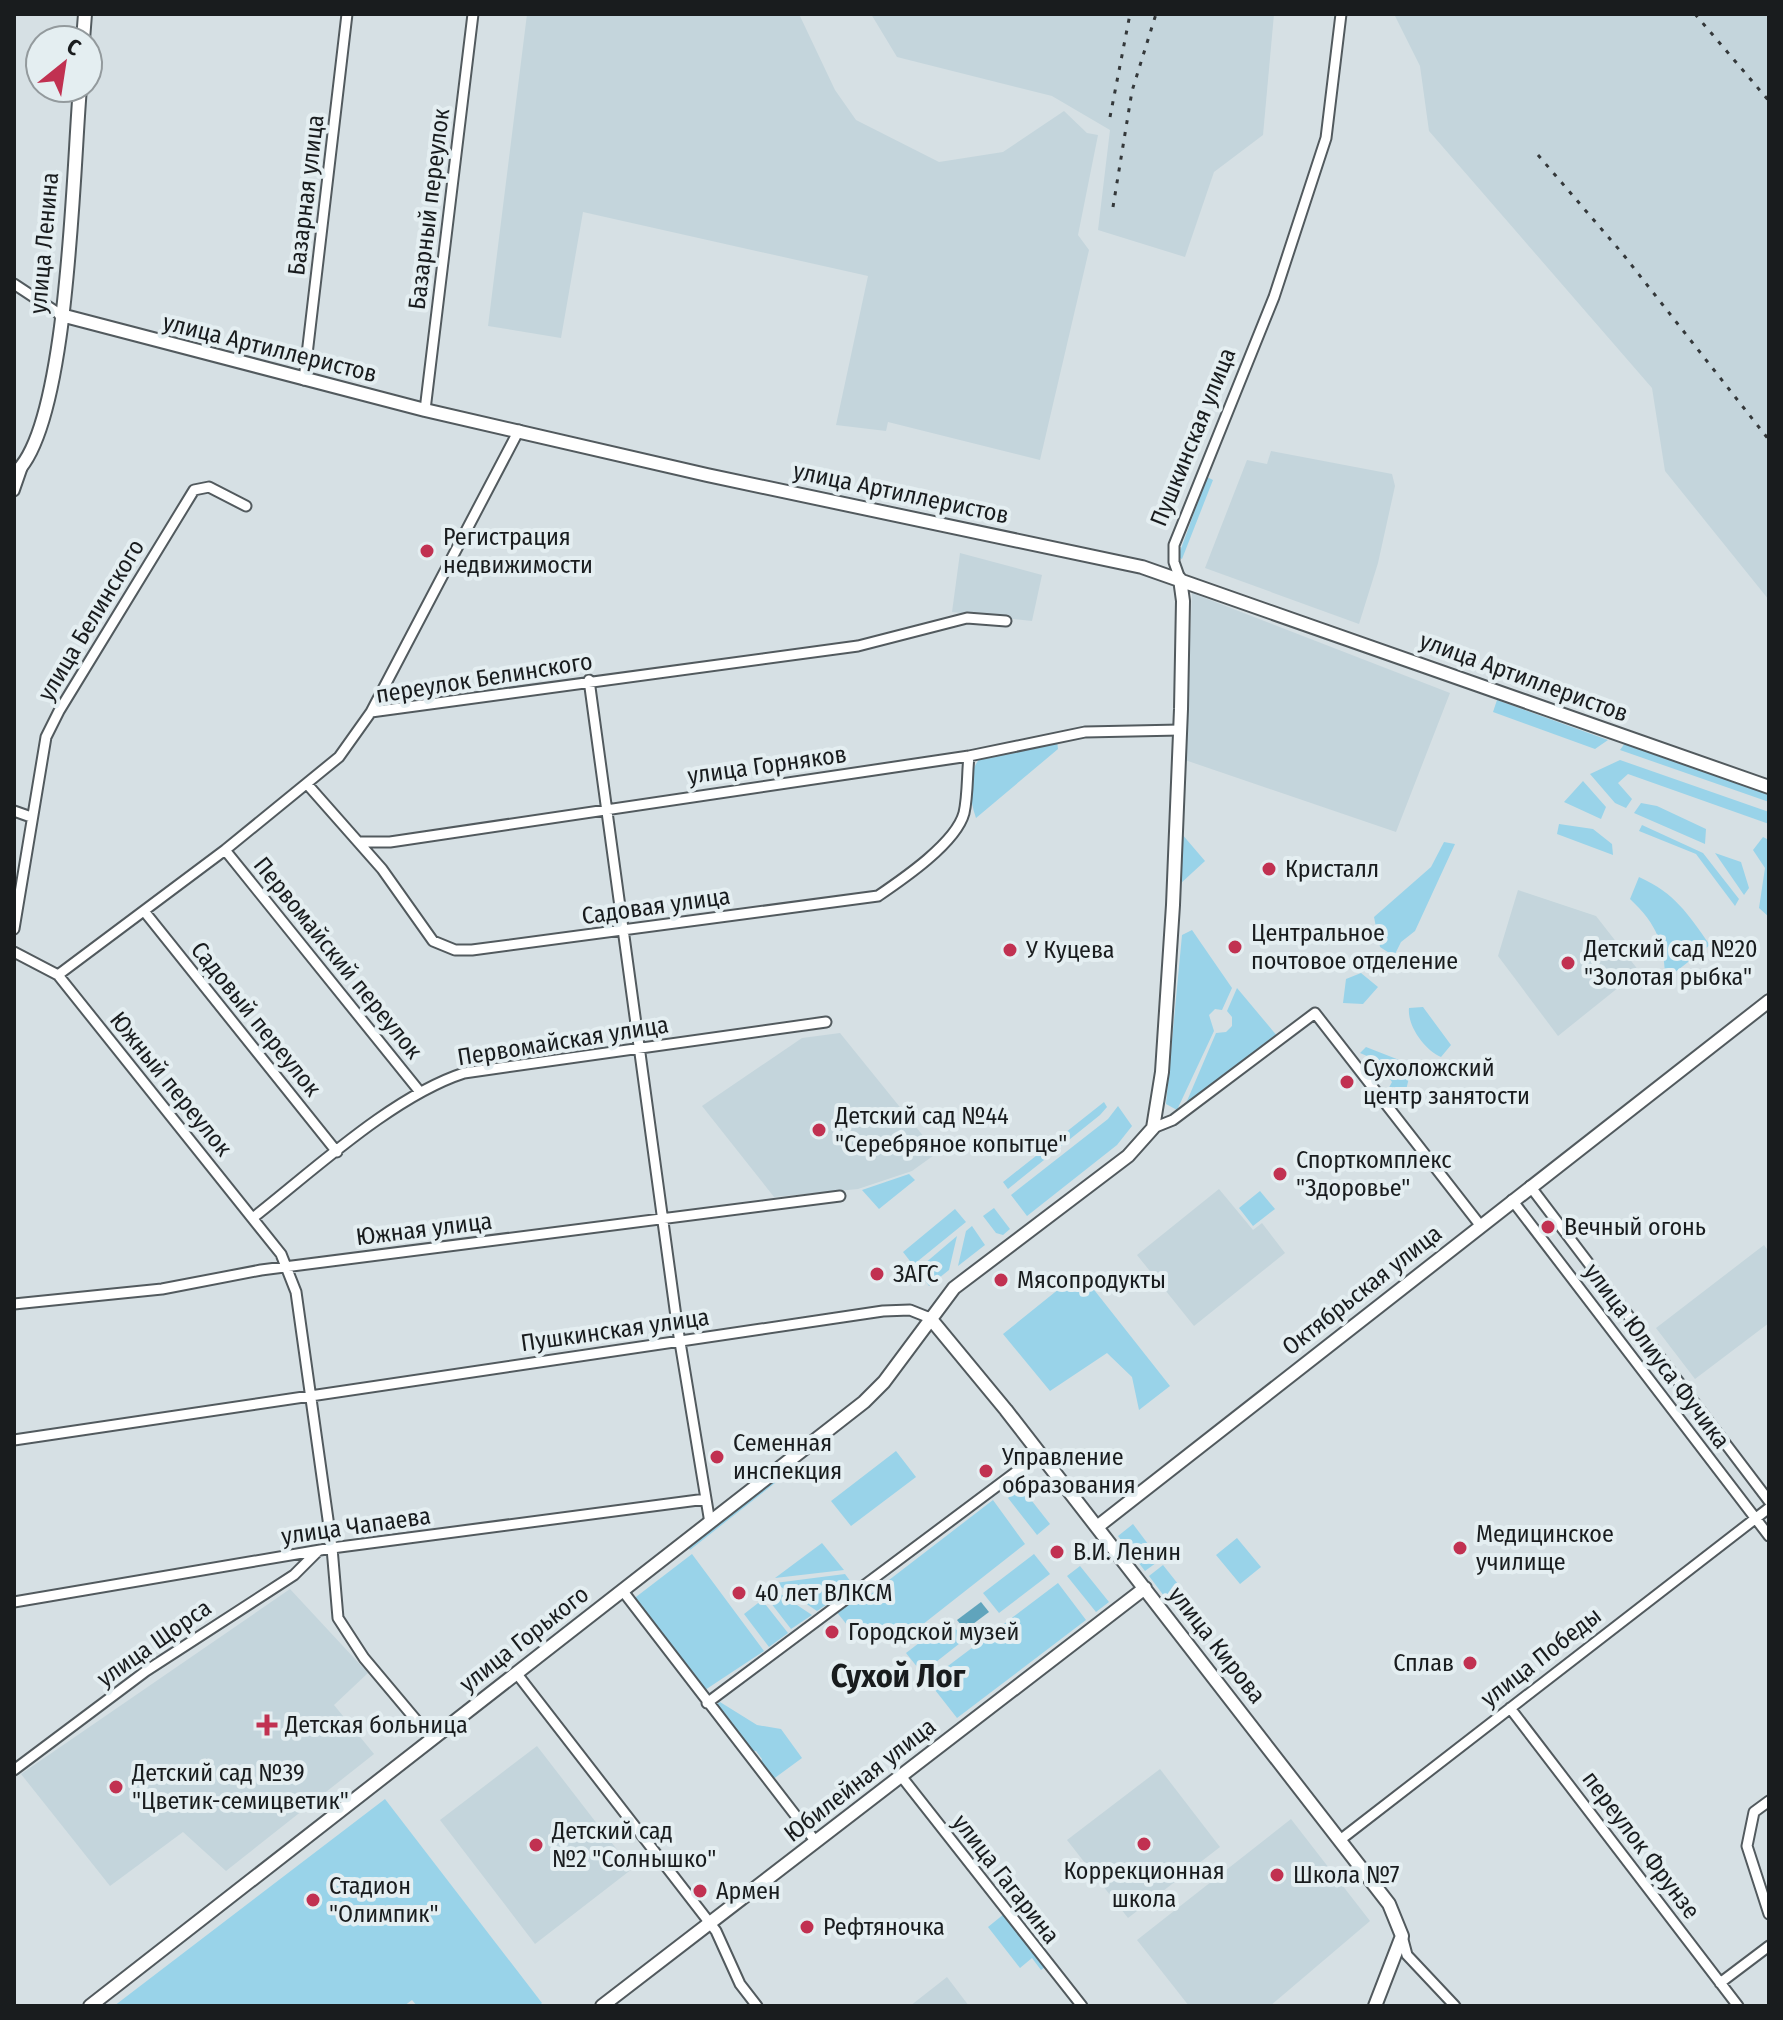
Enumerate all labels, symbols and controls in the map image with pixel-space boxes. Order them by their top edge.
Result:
north arrow [24,24,104,104]
text: С [62,33,86,62]
street label: Базарный переулок [403,106,455,311]
street label: Базарная улица [282,113,330,277]
street label: улица Ленина [24,171,64,315]
street label: улица Артиллеристов [160,308,380,388]
street label: Пушкинская улица [1144,344,1242,530]
street label: улица Артиллеристов [791,456,1011,530]
place label: Регистрация недвижимости [443,523,593,579]
street label: улица Белинского [32,534,150,706]
marker: Регистрация недвижимости [418,542,436,560]
street label: улица Артиллеристов [1416,626,1632,728]
street label: переулок Белинского [374,647,594,709]
street label: улица Горняков [686,740,848,790]
street label: Первомайский переулок [248,851,429,1065]
place label: Кристалл [1285,855,1379,883]
marker: Кристалл [1260,860,1278,878]
street label: Садовая улица [580,882,732,930]
place label: Центральное почтовое отделение [1251,919,1458,975]
place label: Детский сад №20 "Золотая рыбка" [1583,935,1758,991]
street label: Садовый переулок [185,936,327,1102]
place label: У Куцева [1025,936,1115,964]
marker: Центральное почтовое отделение [1226,938,1244,956]
marker: У Куцева [1001,941,1019,959]
marker: Детский сад №20 "Золотая рыбка" [1559,954,1577,972]
street label: Южный переулок [104,1006,238,1162]
street label: Первомайская улица [455,1010,671,1072]
place label: Сухоложский центр занятости [1363,1054,1530,1110]
marker: Сухоложский центр занятости [1338,1073,1356,1091]
place label: Детский сад №44 "Серебряное копытце" [834,1102,1067,1158]
marker: Детский сад №44 "Серебряное копытце" [810,1121,828,1139]
place label: Спорткомплекс "Здоровье" [1296,1146,1452,1202]
marker: Спорткомплекс "Здоровье" [1271,1165,1289,1183]
street label: Южная улица [354,1207,494,1251]
place label: Вечный огонь [1564,1213,1706,1241]
marker: Вечный огонь [1539,1218,1557,1236]
street label: Октябрьская улица [1277,1219,1447,1361]
street label: улица Юлиуса Фучика [1578,1258,1736,1454]
place label: ЗАГС [893,1260,939,1288]
marker: ЗАГС [868,1265,886,1283]
place label: Мясопродукты [1017,1266,1166,1294]
marker: Мясопродукты [992,1271,1010,1289]
street label: Пушкинская улица [519,1303,711,1357]
place label: Семенная инспекция [733,1429,842,1485]
place label: Управление образования [1001,1443,1136,1499]
marker: Семенная инспекция [708,1448,726,1466]
marker: Управление образования [977,1462,995,1480]
street label: улица Чапаева [279,1502,433,1550]
place label: Медицинское училище [1476,1520,1614,1576]
place label: В.И. Ленин [1073,1538,1181,1566]
marker: Медицинское училище [1451,1539,1469,1557]
marker: В.И. Ленин [1048,1543,1066,1561]
place label: 40 лет ВЛКСМ [755,1579,893,1607]
street label: улица Горького [454,1580,594,1698]
street label: улица Кирова [1163,1581,1271,1709]
marker: 40 лет ВЛКСМ [730,1584,748,1602]
street label: улица Щорса [92,1593,216,1693]
street label: улица Победы [1475,1601,1607,1713]
place label: Городской музей [848,1618,1019,1646]
marker: Городской музей [823,1623,841,1641]
place label: Сплав [1393,1649,1454,1677]
marker: Сплав [1461,1654,1479,1672]
district label: Сухой Лог [831,1657,966,1695]
place label: Детская больница [284,1711,468,1739]
street label: Юбилейная улица [779,1712,941,1848]
marker: Детская больница [256,1714,278,1736]
place label: Детский сад №39 "Цветик-семицветик" [131,1759,349,1815]
street label: переулок Фрунзе [1576,1766,1706,1924]
marker: Детский сад №39 "Цветик-семицветик" [107,1778,125,1796]
street label: улица Гагарина [947,1809,1065,1949]
place label: Детский сад №2 "Солнышко" [551,1817,716,1873]
marker: Коррекционная школа [1135,1835,1153,1853]
marker: Детский сад №2 "Солнышко" [527,1836,545,1854]
place label: Коррекционная школа [1063,1857,1225,1913]
place label: Школа №7 [1293,1861,1400,1889]
marker: Школа №7 [1268,1866,1286,1884]
place label: Стадион "Олимпик" [329,1872,439,1928]
place label: Армен [716,1877,781,1905]
marker: Армен [691,1882,709,1900]
marker: Стадион "Олимпик" [304,1891,322,1909]
place label: Рефтяночка [823,1913,945,1941]
marker: Рефтяночка [798,1918,816,1936]

